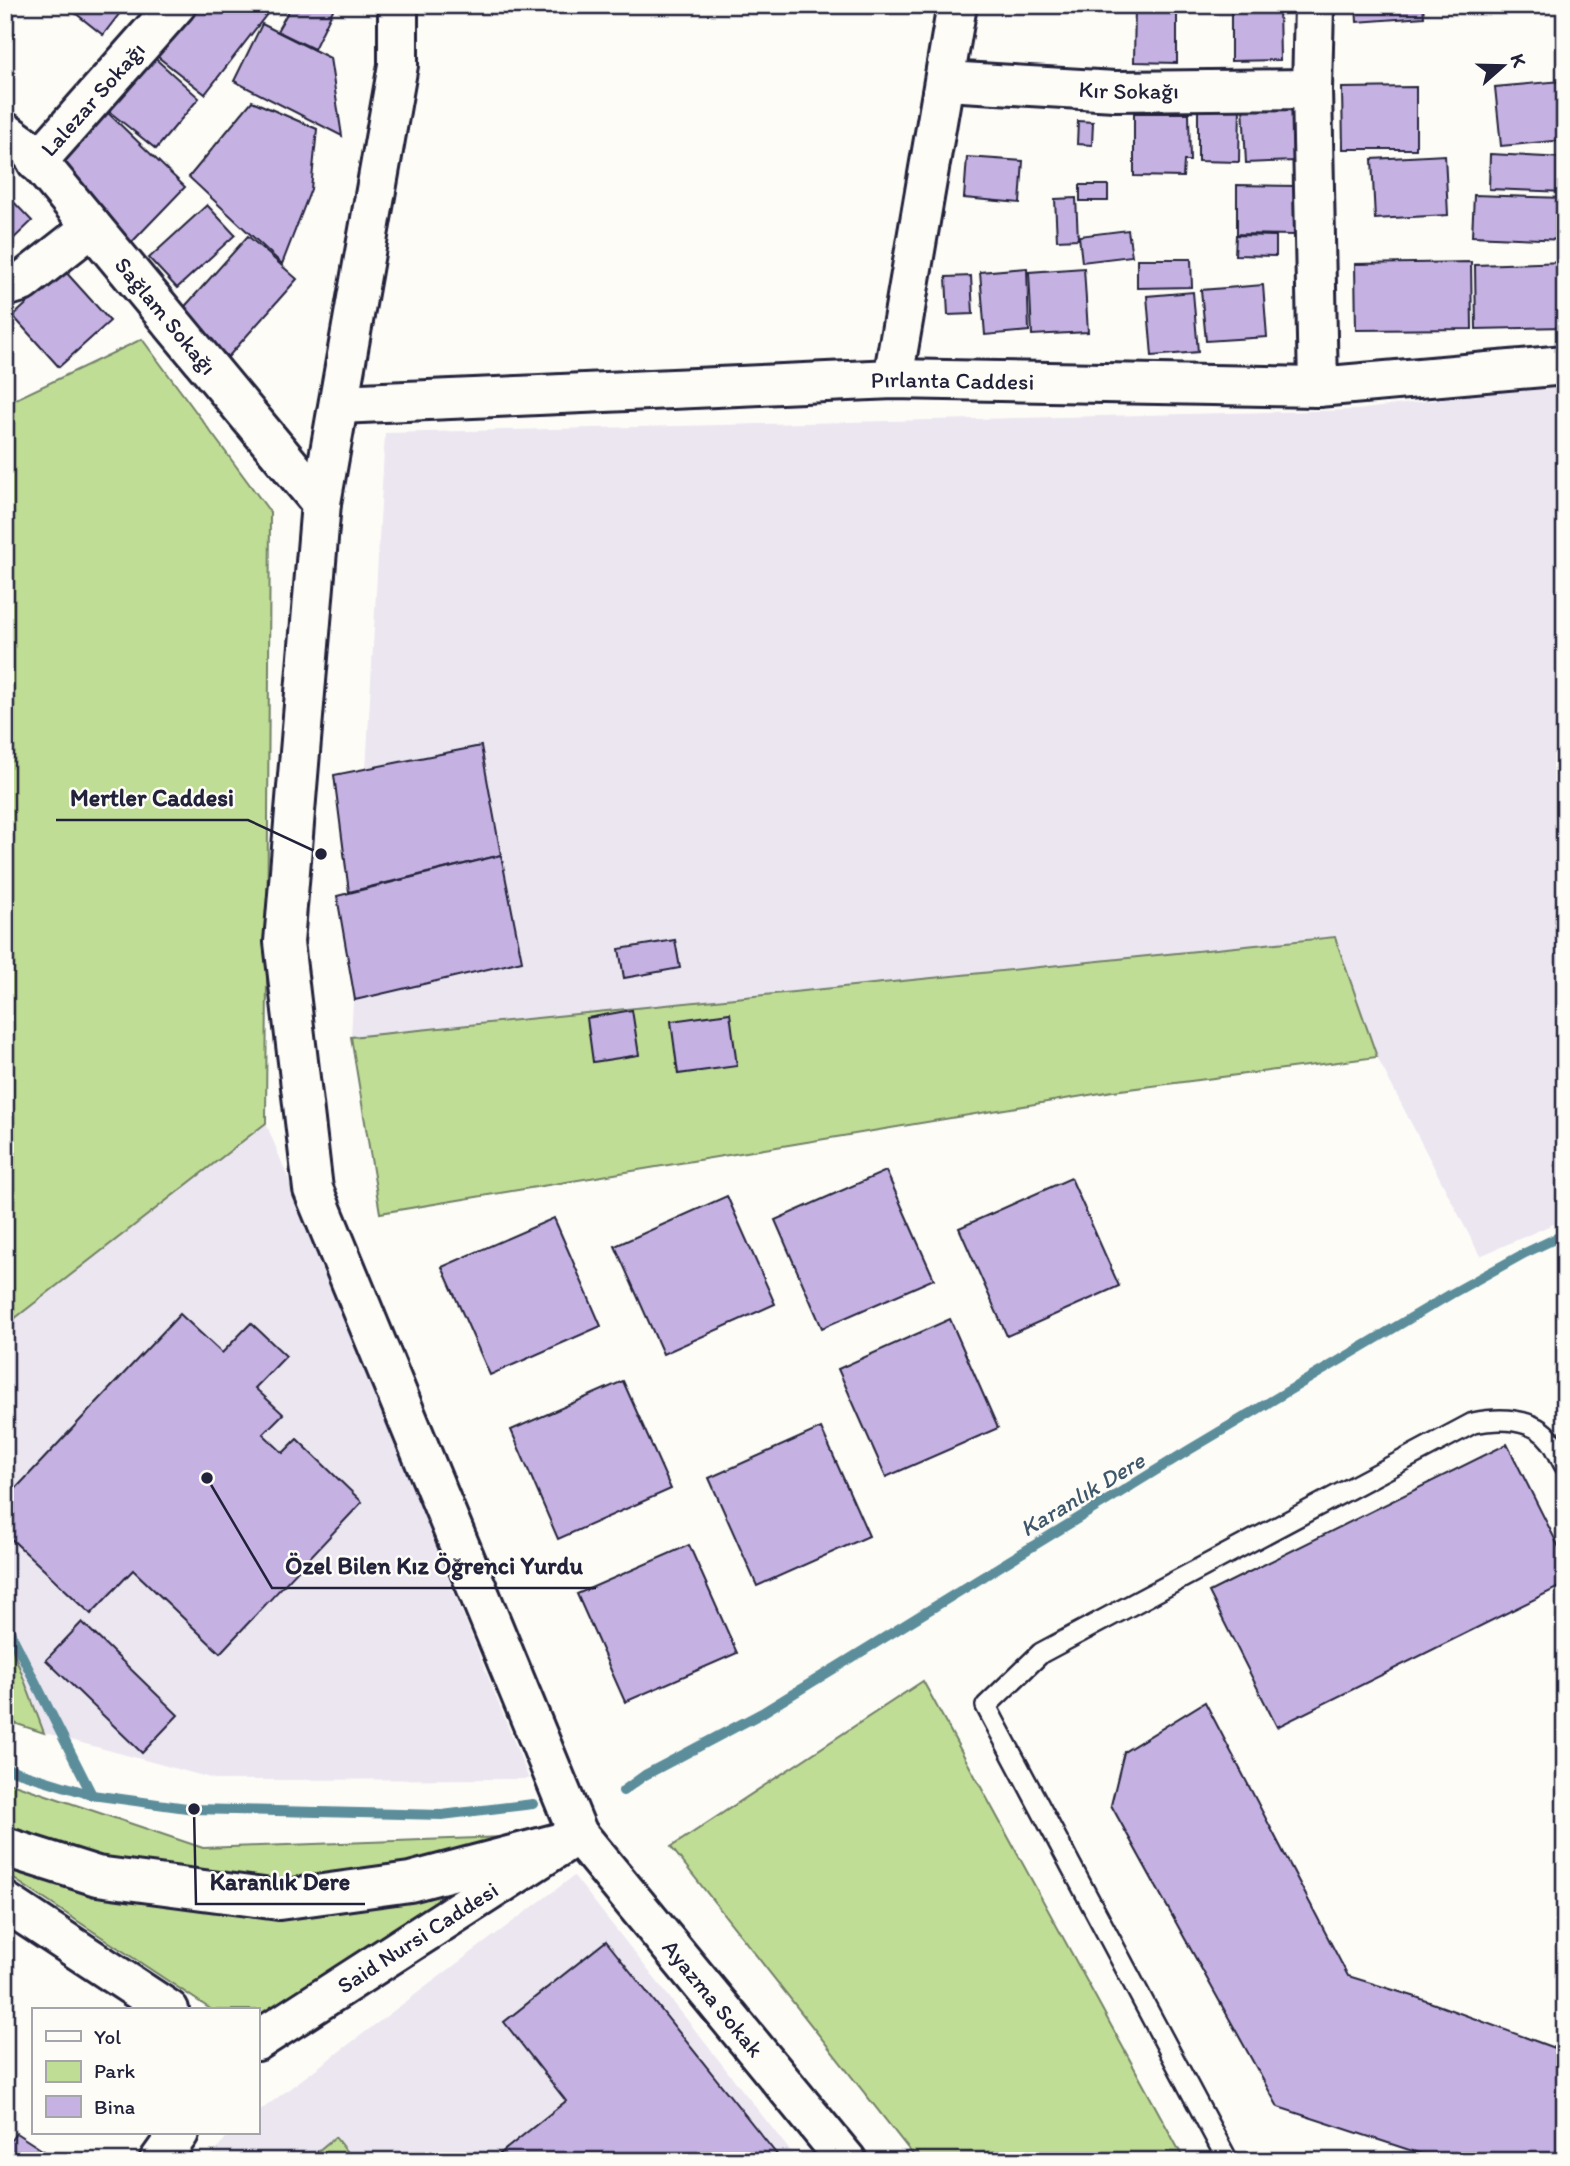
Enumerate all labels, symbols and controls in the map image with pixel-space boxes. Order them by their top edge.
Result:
north arrow [1468,32,1538,102]
street label: Lalezar Sokağı [35,36,151,162]
text: K [1506,51,1532,71]
street label: Kır Sokağı [1078,75,1179,105]
street label: Sağlam Sokağı [109,251,223,380]
street label: Pırlanta Caddesi [870,365,1034,396]
callout: Mertler Caddesi [56,775,248,820]
text: Mertler Caddesi [70,783,234,812]
water label: Karanlık Dere [1014,1445,1151,1543]
callout: Özel Bilen Kız Öğrenci Yurdu [272,1543,596,1588]
text: Özel Bilen Kız Öğrenci Yurdu [285,1551,584,1581]
callout: Karanlık Dere [196,1859,365,1904]
text: Karanlık Dere [210,1867,350,1896]
street label: Said Nursi Caddesi [332,1875,503,2000]
street label: Ayazma Sokak [657,1934,770,2063]
legend [32,2008,259,2134]
text: Yol [94,2024,121,2049]
text: Park [94,2058,136,2083]
text: Bina [94,2094,135,2119]

